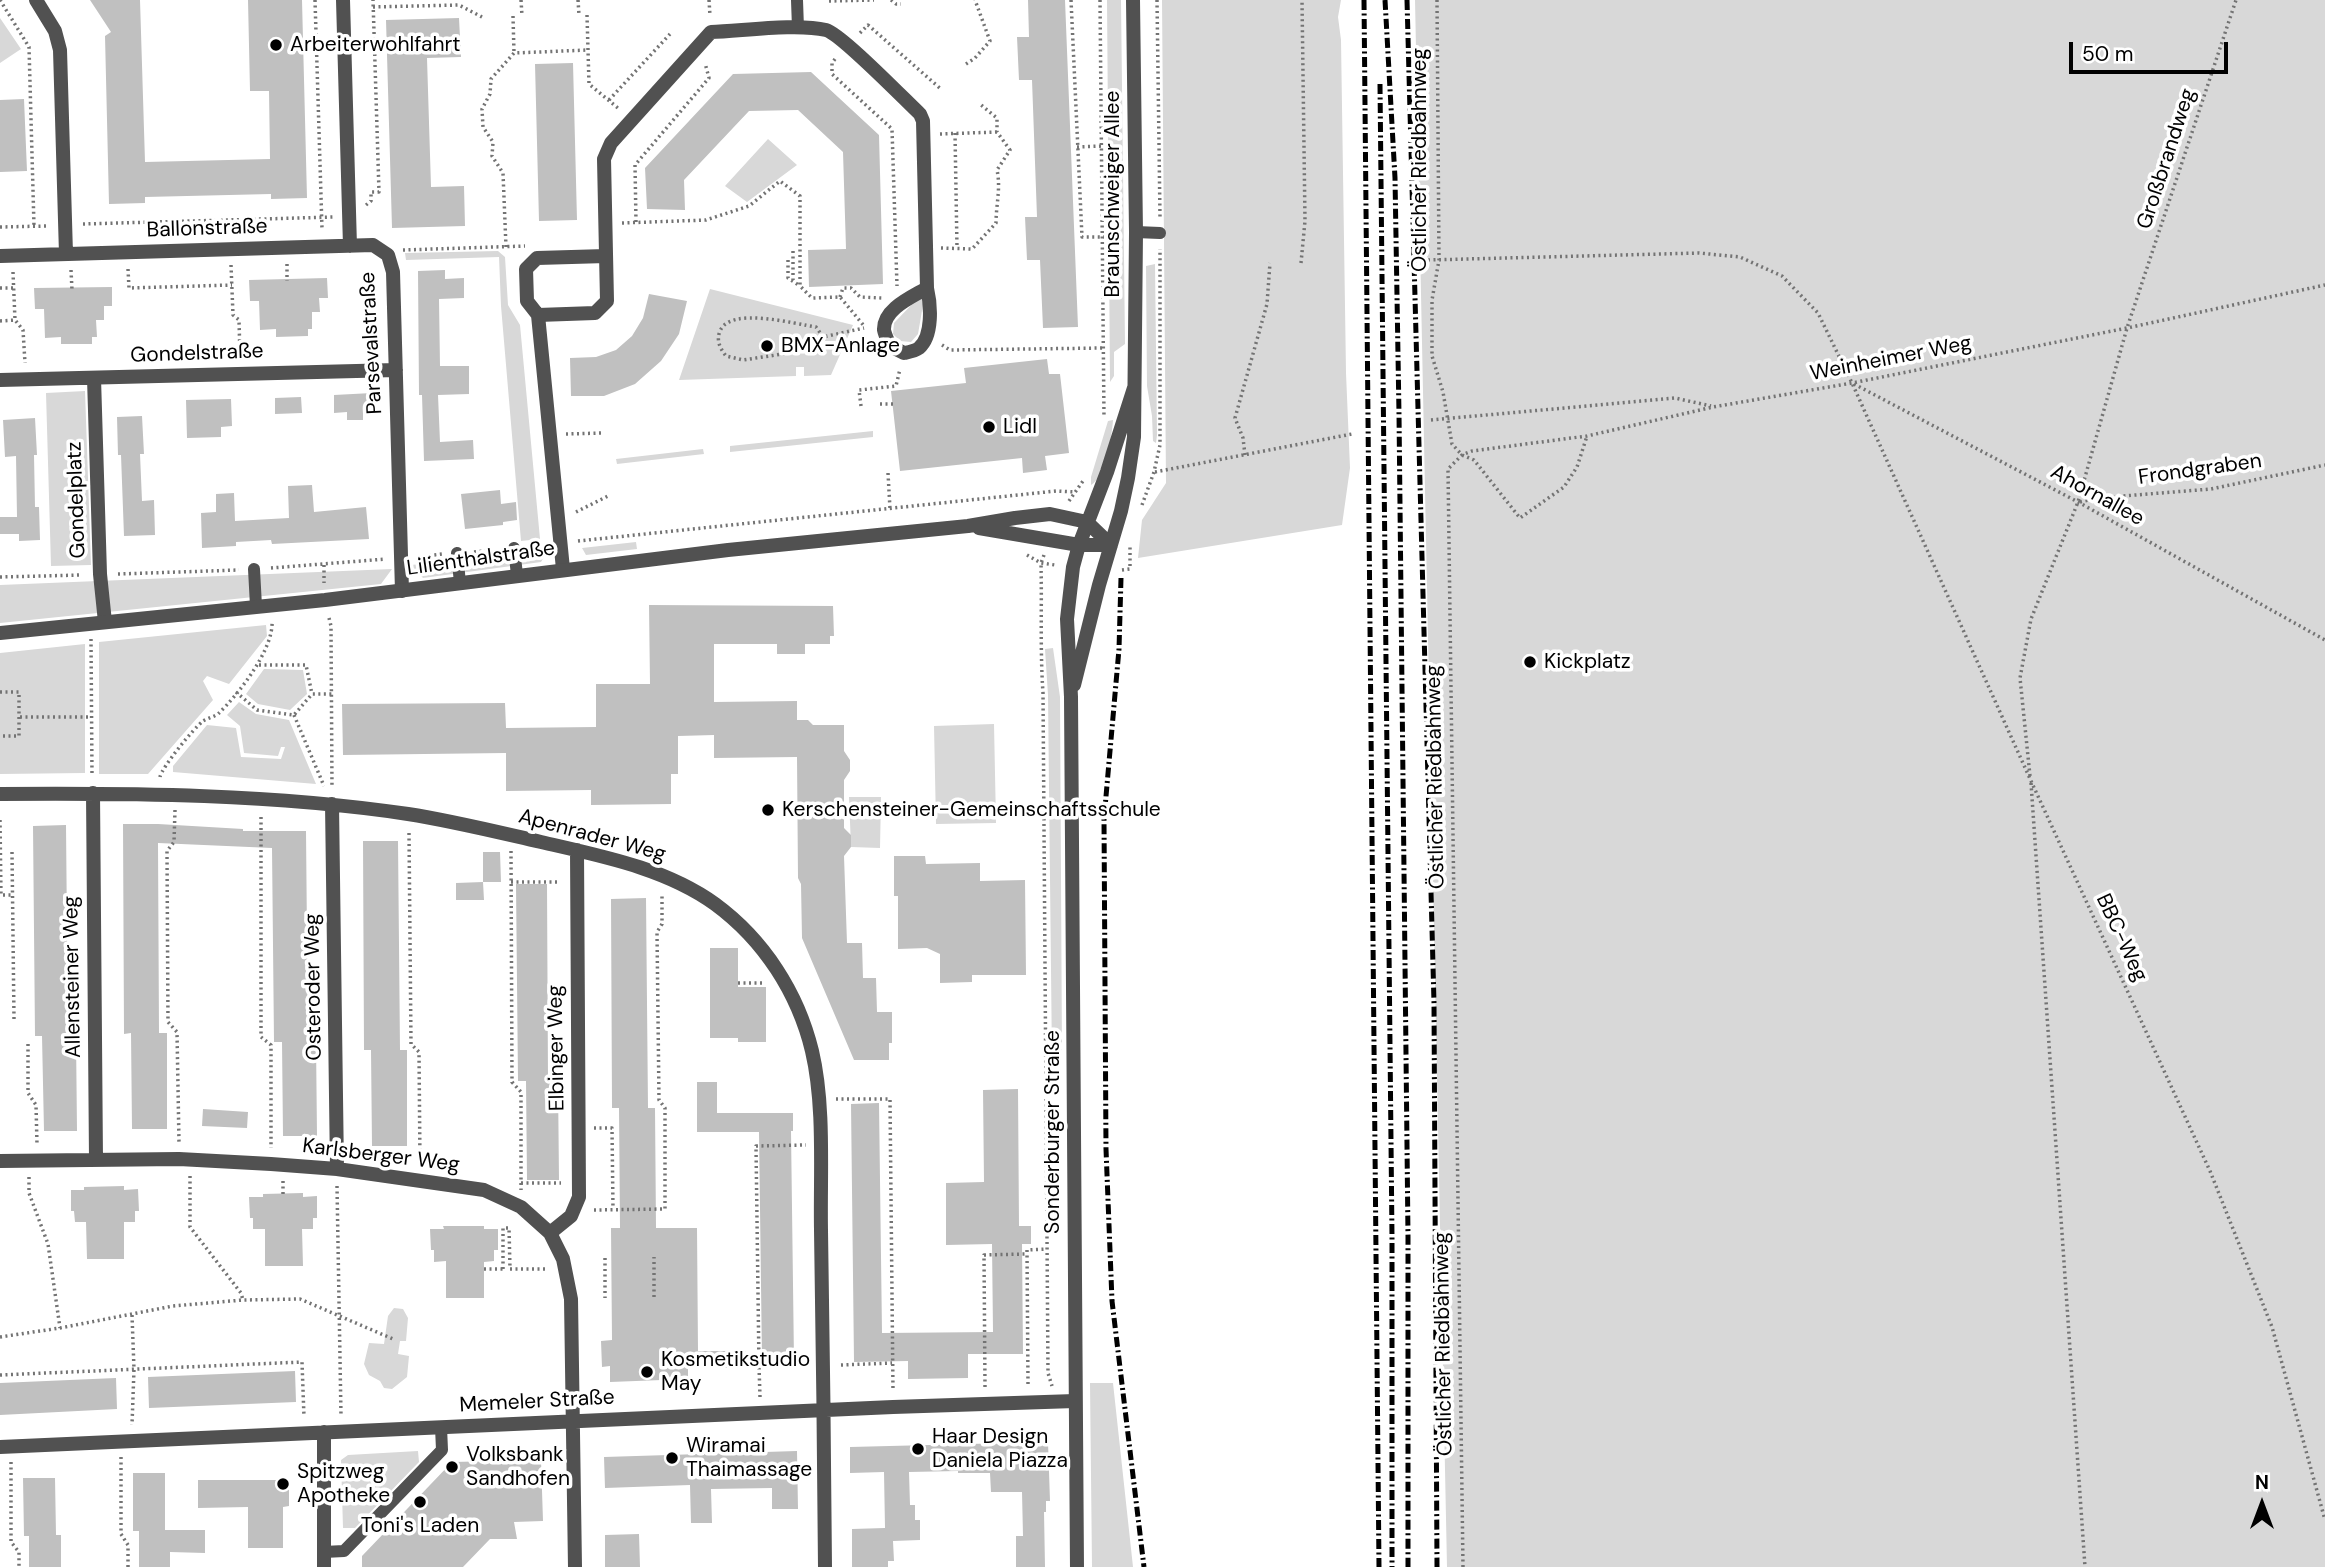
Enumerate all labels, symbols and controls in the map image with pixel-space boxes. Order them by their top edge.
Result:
scale bar [2073,28,2232,72]
place label: Arbeiterwohlfahrt [290,32,461,58]
marker: Arbeiterwohlfahrt [268,37,284,53]
text: 50 m [2082,40,2133,68]
street label: Östlicher Riedbahnweg [1407,48,1433,272]
street label: Großbrandweg [2132,86,2202,232]
street label: Braunschweiger Allee [1100,91,1126,297]
street label: Ballonstraße [146,214,268,244]
street label: Parsevalstraße [356,271,388,415]
street label: Weinheimer Weg [1808,331,1974,387]
place label: BMX-Anlage [781,333,900,359]
marker: BMX-Anlage [759,338,775,354]
street label: Gondelstraße [130,339,264,369]
place label: Lidl [1003,414,1037,440]
marker: Lidl [981,419,997,435]
street label: Gondelplatz [62,441,92,559]
street label: Frondgraben [2137,449,2263,491]
street label: Ahornallee [2046,460,2148,532]
street label: Lilienthalstraße [405,536,557,582]
place label: Kickplatz [1544,649,1631,675]
marker: Kickplatz [1522,654,1538,670]
street label: Östlicher Riedbahnweg [1421,665,1451,889]
place label: Kerschensteiner-Gemeinschaftsschule [782,797,1161,823]
marker: Kerschensteiner-Gemeinschaftsschule [760,802,776,818]
street label: Apenrader Weg [516,804,668,868]
street label: BBC-Weg [2090,890,2152,986]
street label: Allensteiner Weg [59,896,87,1058]
street label: Osteroder Weg [300,913,328,1061]
street label: Elbinger Weg [543,985,571,1111]
street label: Sonderburger Straße [1040,1030,1066,1234]
street label: Karlsberger Weg [301,1134,461,1178]
street label: Östlicher Riedbahnweg [1429,1232,1459,1456]
place label: Kosmetikstudio May [661,1347,810,1397]
marker: Kosmetikstudio May [639,1364,655,1380]
street label: Memeler Straße [459,1385,615,1419]
place label: Haar Design Daniela Piazza [932,1424,1068,1474]
place label: Wiramai Thaimassage [686,1433,812,1483]
marker: Haar Design Daniela Piazza [910,1441,926,1457]
place label: Volksbank Sandhofen [466,1442,570,1492]
marker: Wiramai Thaimassage [664,1450,680,1466]
place label: Spitzweg Apotheke [297,1459,390,1509]
marker: Volksbank Sandhofen [444,1459,460,1475]
north arrow [2227,1469,2297,1539]
text: N [2255,1470,2269,1495]
marker: Spitzweg Apotheke [275,1476,291,1492]
marker: Toni's Laden [412,1494,428,1510]
place label: Toni's Laden [361,1513,479,1539]

